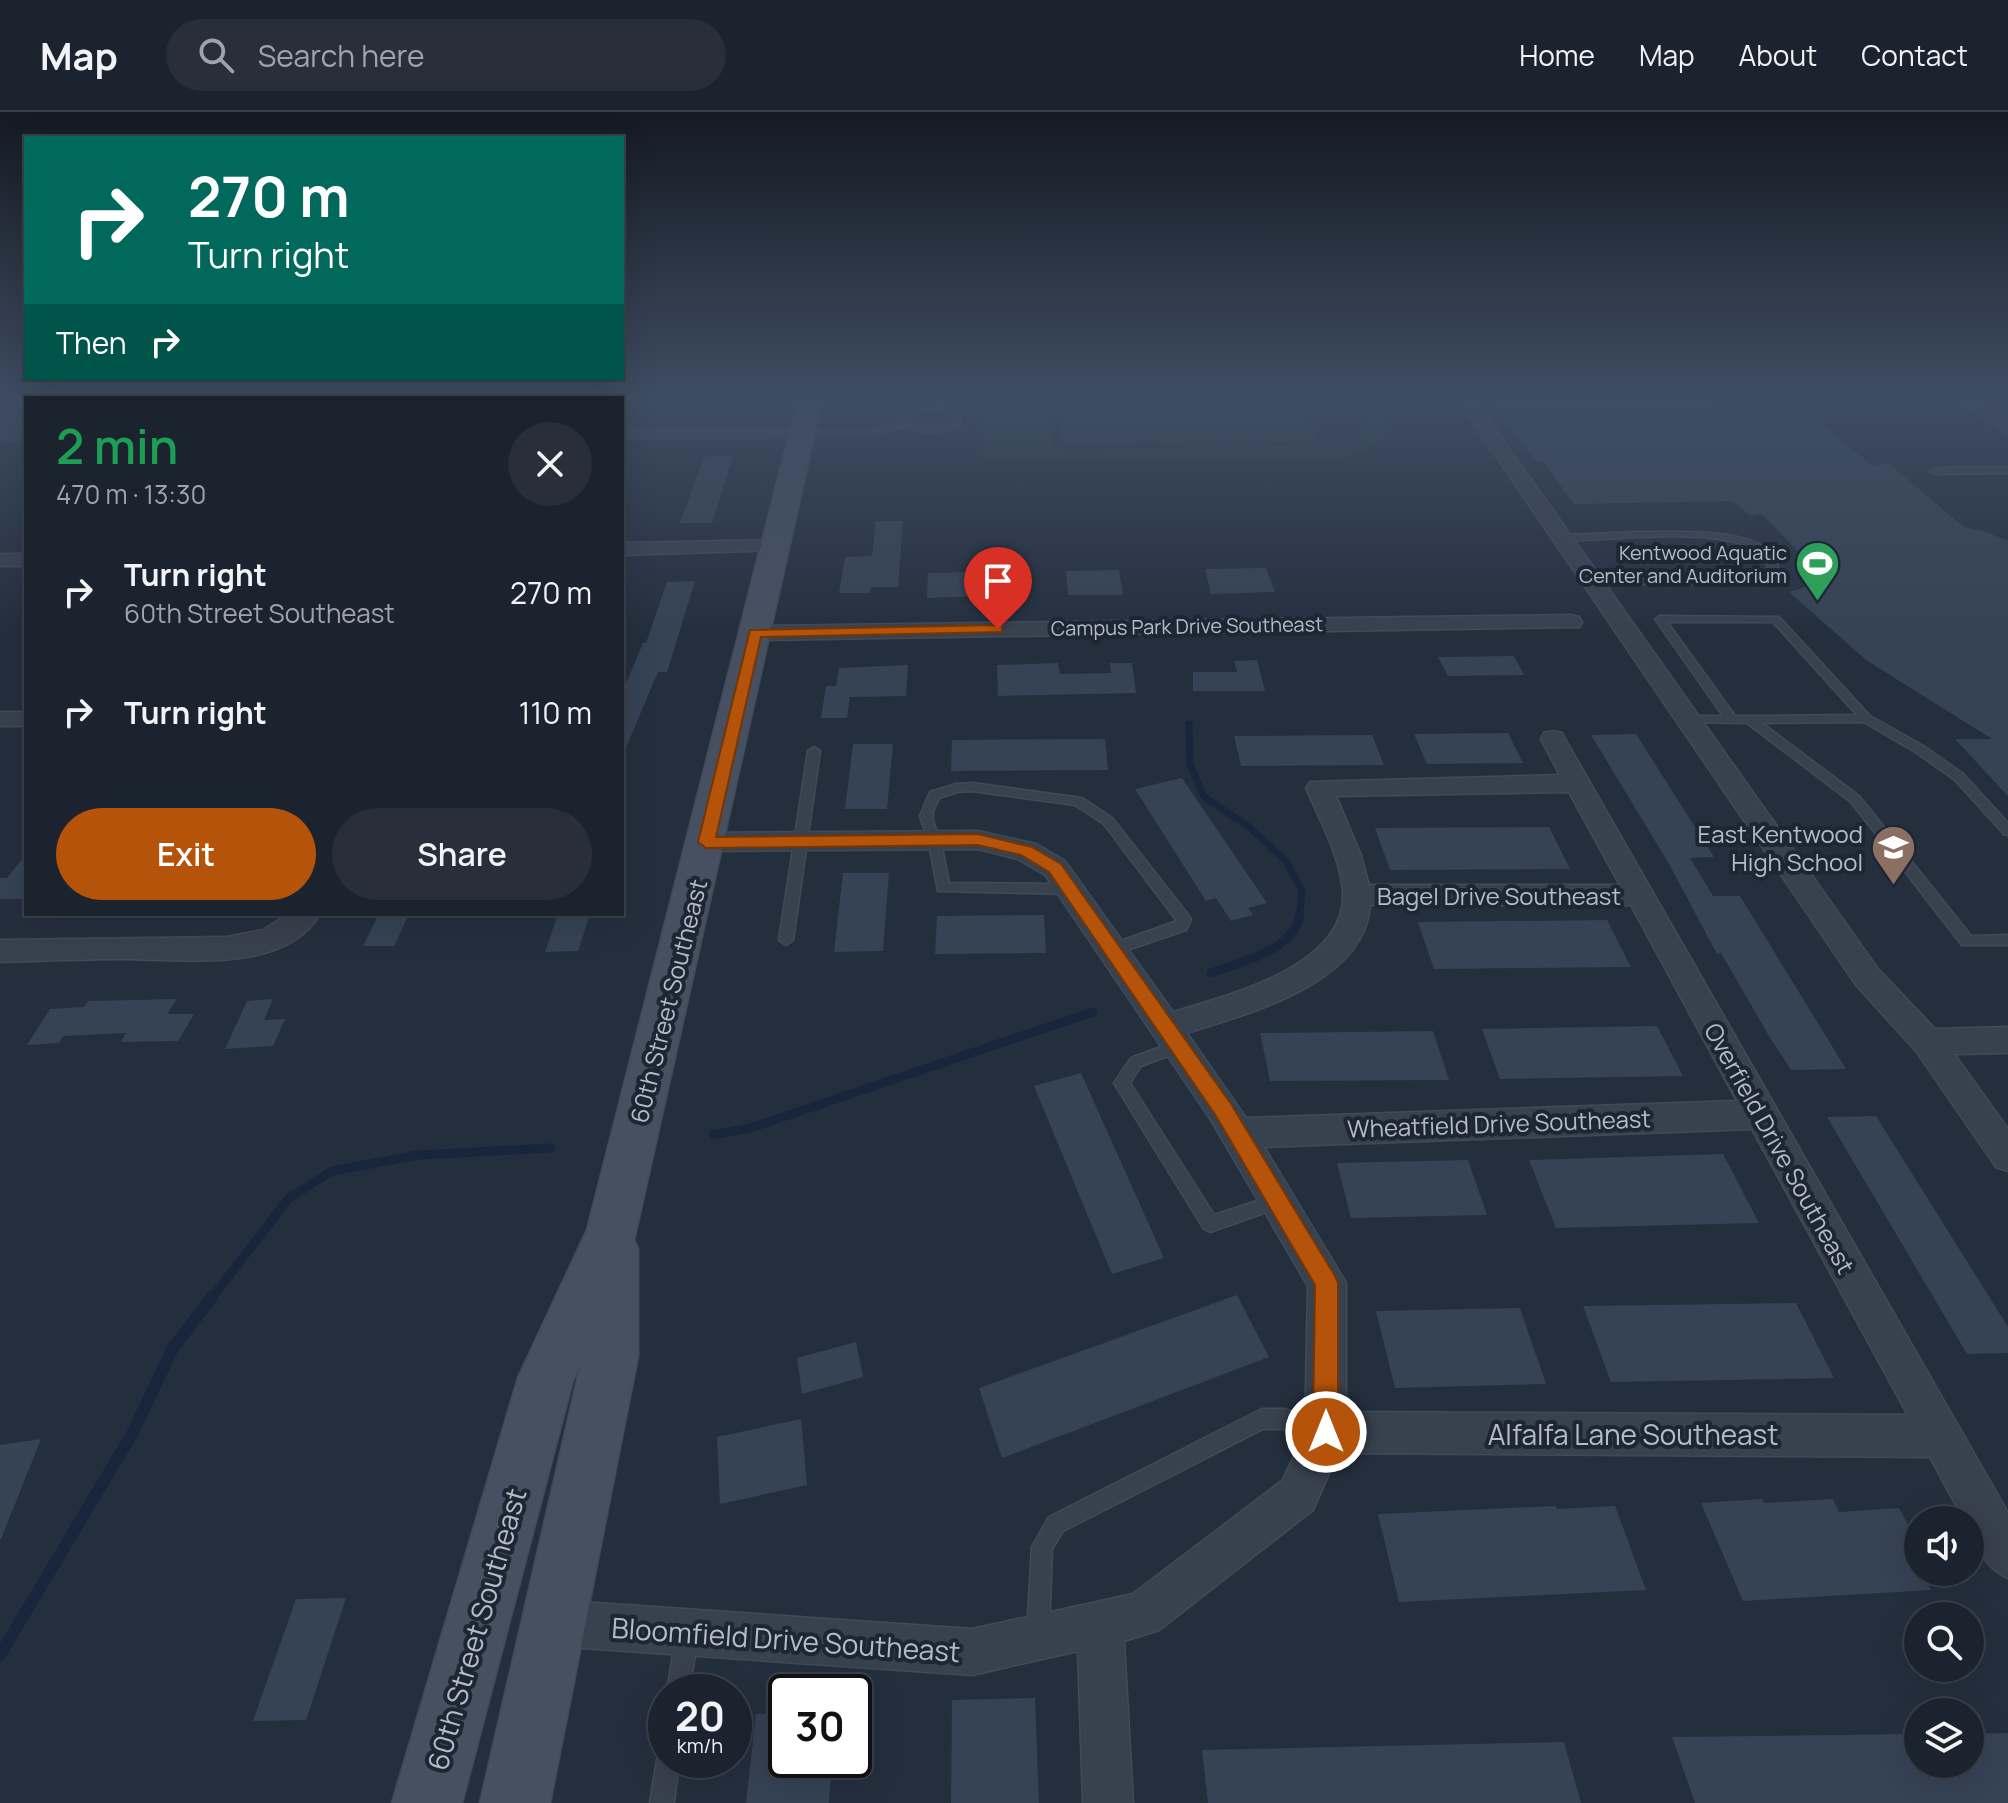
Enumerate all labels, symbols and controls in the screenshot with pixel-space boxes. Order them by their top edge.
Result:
search box [166,19,726,91]
text: Map [40,29,118,81]
icon: search [194,33,238,77]
text: Search here [258,35,425,76]
text: Home [1519,36,1595,74]
text: Map [1639,36,1695,74]
text: About [1739,36,1817,74]
text: Contact [1861,36,1968,74]
text: 270 m [188,157,350,234]
icon: right [56,168,160,272]
text: Turn right [188,230,349,279]
icon: right [143,320,187,364]
text: Then [56,322,127,363]
text: 2 min [56,413,178,478]
button: close [508,422,592,506]
text: 470 m · 13:30 [56,476,206,512]
place label: Kentwood Aquatic Center and Auditorium [1579,539,1787,589]
sports icon: Kentwood Aquatic Center and Auditorium [1794,540,1842,603]
pin [964,547,1032,629]
text: Turn right [124,554,267,595]
icon: arrive [976,559,1020,603]
icon: right [56,570,100,614]
text: 270 m [510,572,592,613]
text: 60th Street Southeast [124,595,395,631]
street label: Campus Park Drive Southeast [1051,610,1323,642]
icon: right [56,690,100,734]
text: Turn right [124,692,267,733]
text: 110 m [519,692,592,733]
button: Exit [56,808,316,900]
button: Share [332,808,592,900]
place label: East Kentwood High School [1698,817,1863,878]
school or university icon: East Kentwood High School [1870,823,1918,886]
street label: 60th Street Southeast [622,876,714,1126]
street label: Bagel Drive Southeast [1377,879,1621,912]
street label: Overfield Drive Southeast [1697,1017,1863,1279]
street label: Wheatfield Drive Southeast [1347,1101,1651,1145]
position arrow [1284,1390,1368,1474]
street label: Alfalfa Lane Southeast [1488,1415,1778,1453]
street label: 60th Street Southeast [418,1484,534,1774]
map controls [1904,1506,1984,1778]
button: sound [1904,1506,1984,1586]
button: search [1904,1602,1984,1682]
street label: Bloomfield Drive Southeast [610,1608,962,1670]
speed limit sign: 30 [768,1674,872,1778]
text: 20 [675,1688,725,1743]
button: layers [1904,1698,1984,1778]
text: km/h [677,1732,723,1759]

